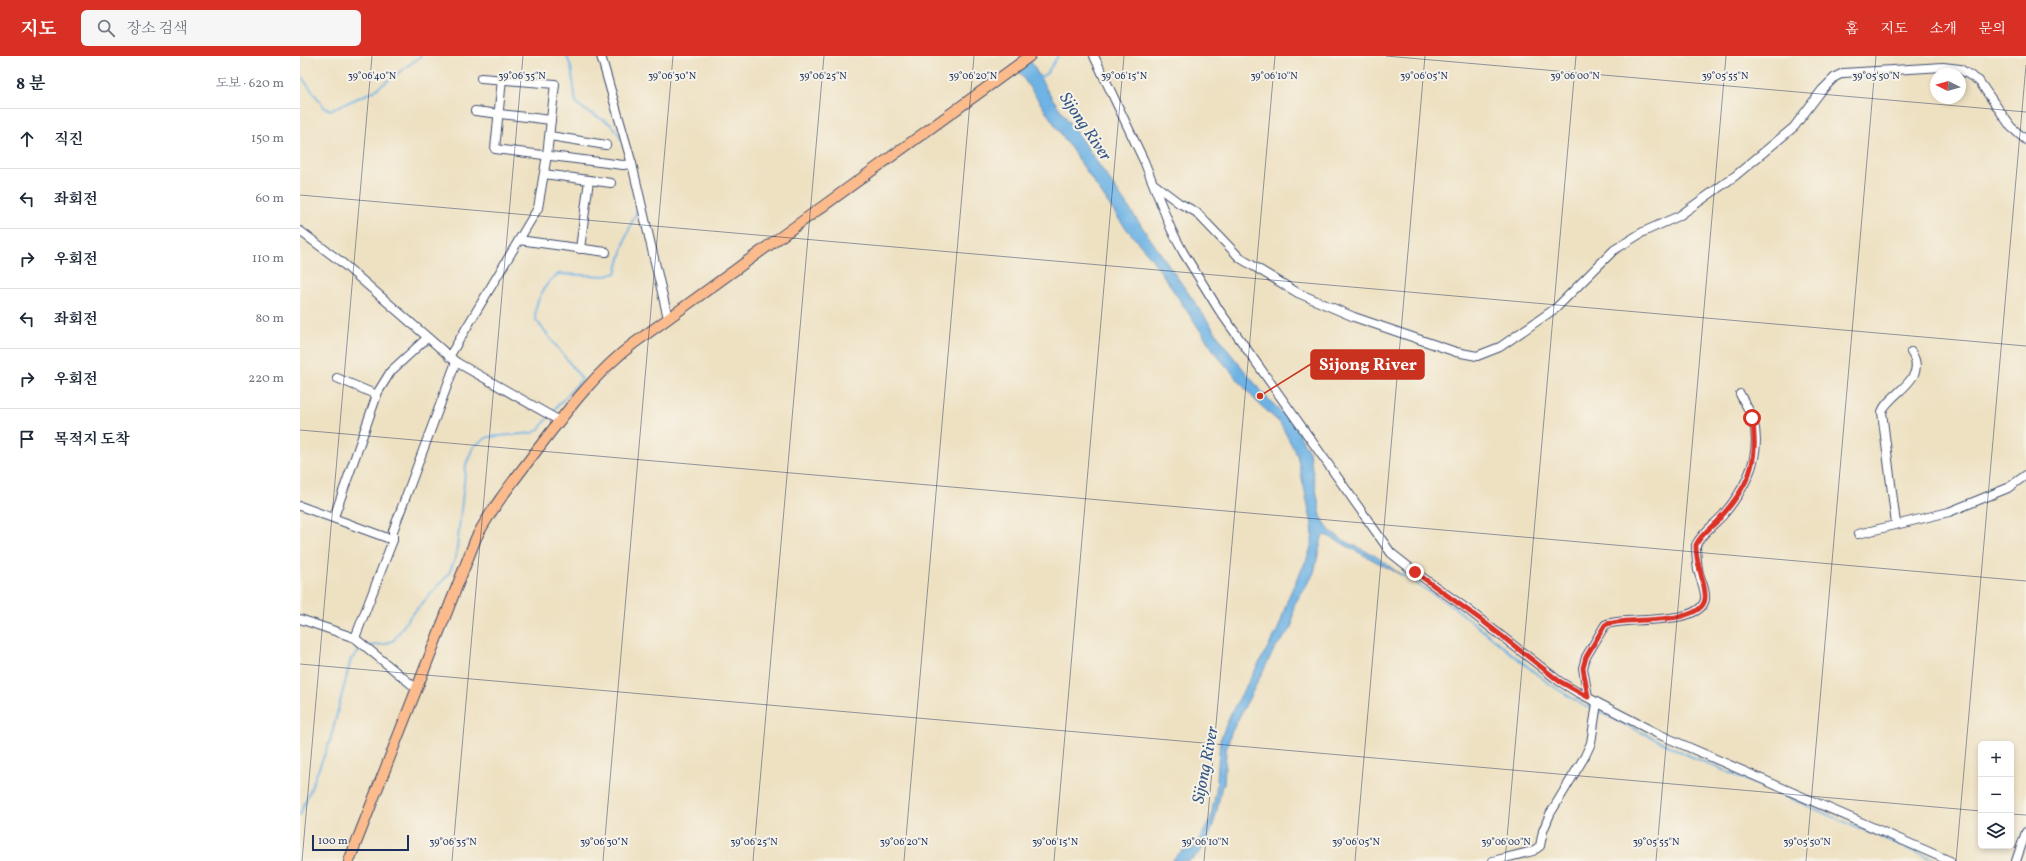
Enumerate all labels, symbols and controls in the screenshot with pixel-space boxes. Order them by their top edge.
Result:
search box [81,10,361,46]
text: 지도 [20,17,57,43]
icon: search [95,17,117,39]
text: 장소 검색 [127,19,188,40]
text: 홈 [1845,20,1859,39]
text: 지도 [1881,20,1908,39]
text: 소개 [1930,20,1957,39]
text: 문의 [1979,20,2006,39]
north arrow [1930,68,1966,104]
text: 39°06'40"N [348,69,397,83]
text: 39°06'35"N [498,69,546,83]
text: 39°06'30"N [648,69,697,83]
text: 39°06'25"N [799,69,847,83]
text: 39°06'20"N [949,69,998,83]
text: 39°06'15"N [1101,69,1148,83]
text: 39°06'10"N [1250,69,1298,83]
text: 39°06'05"N [1400,69,1449,83]
text: 39°06'00"N [1550,69,1600,83]
text: 39°05'55"N [1702,69,1749,83]
text: 39°05'50"N [1852,69,1900,83]
text: 8 분 [16,73,45,96]
text: 도보 · 620 m [216,75,284,93]
water label: Sijong River [1054,88,1117,166]
icon: ahead [16,128,38,150]
text: 직진 [54,130,83,151]
text: 150 m [251,130,284,148]
icon: left [16,188,38,210]
text: 좌회전 [54,190,97,211]
text: 60 m [256,190,284,208]
icon: right [16,248,38,270]
text: 우회전 [54,250,97,271]
text: 110 m [252,250,284,268]
icon: left [16,308,38,330]
text: 좌회전 [54,310,97,331]
text: 80 m [255,310,284,328]
callout: Sijong River [1311,350,1424,379]
text: Sijong River [1319,354,1417,377]
icon: right [16,368,38,390]
text: 우회전 [54,370,97,391]
text: 220 m [248,370,284,388]
route start [1743,409,1761,427]
icon: arrive [16,428,38,450]
text: 목적지 도착 [54,430,129,451]
route end [1406,563,1424,581]
water label: Sijong River [1187,724,1225,806]
map controls [1978,741,2014,849]
button: + [1978,741,2014,777]
button: − [1978,777,2014,813]
button: layers [1978,813,2014,849]
scale bar [312,833,409,852]
text: 100 m [318,834,348,849]
text: 39°06'35"N [429,835,477,849]
text: 39°06'30"N [580,835,629,849]
text: 39°06'25"N [730,835,778,849]
text: 39°06'20"N [880,835,929,849]
text: 39°06'15"N [1032,835,1079,849]
text: 39°06'10"N [1181,835,1229,849]
text: 39°06'05"N [1332,835,1381,849]
text: 39°06'00"N [1481,835,1531,849]
text: 39°05'55"N [1633,835,1680,849]
text: 39°05'50"N [1783,835,1831,849]

